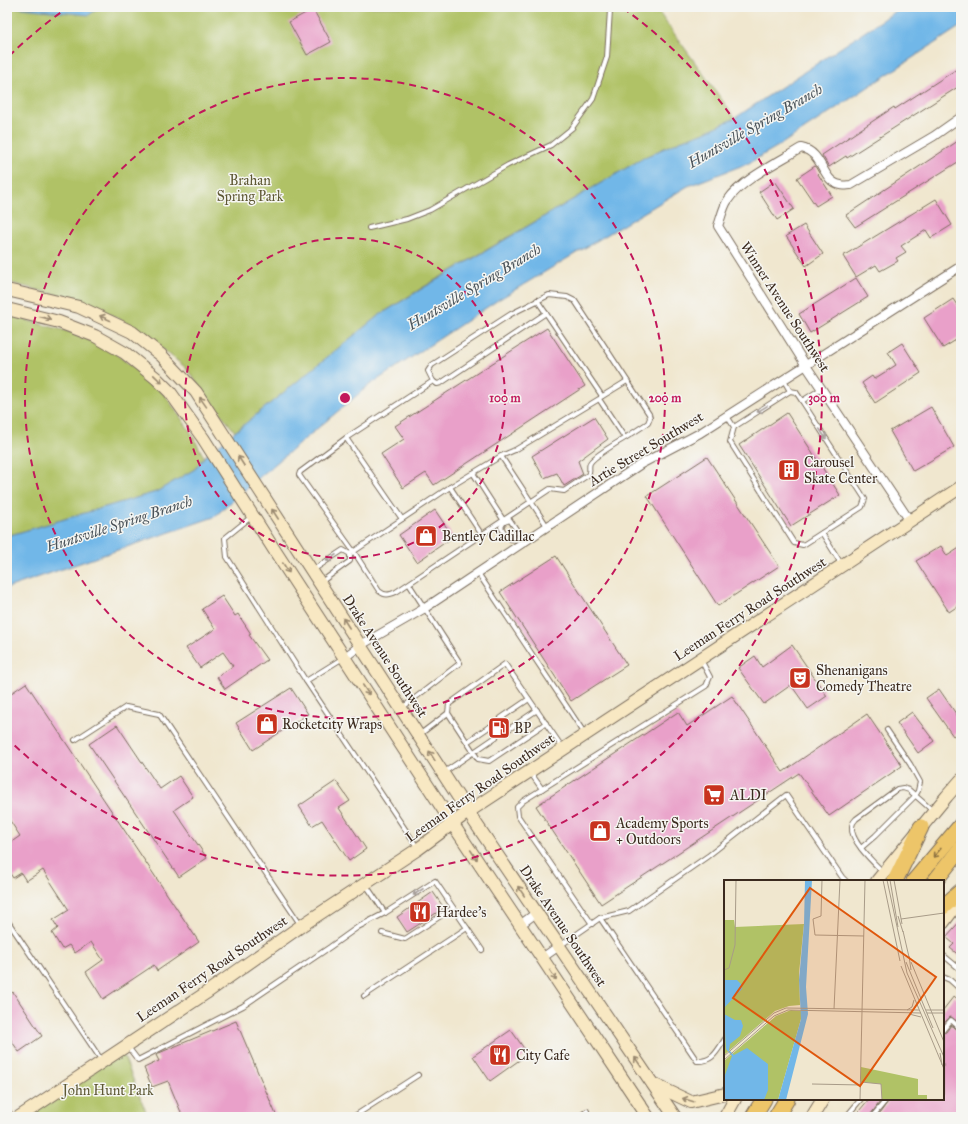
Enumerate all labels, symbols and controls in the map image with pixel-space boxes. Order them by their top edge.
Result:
water label: Huntsville Spring Branch [684,80,827,173]
park label: Brahan Spring Park [217,172,284,205]
street label: Winner Avenue Southwest [737,239,833,375]
water label: Huntsville Spring Branch [403,240,545,335]
one-way arrow [99,314,111,322]
one-way arrow [38,315,51,323]
one-way arrow [153,375,163,384]
centre of rings [338,391,352,405]
text: 100 m [489,391,522,405]
text: 200 m [649,391,682,405]
text: 300 m [808,391,841,406]
one-way arrow [199,397,207,408]
one-way arrow [757,405,768,413]
street label: Artie Street Southwest [585,408,706,490]
one-way arrow [819,428,828,439]
place label: Carousel Skate Center [804,454,878,487]
one-way arrow [237,455,245,466]
building icon: Carousel Skate Center [776,457,802,483]
water label: Huntsville Spring Branch [43,492,195,557]
one-way arrow [271,509,279,520]
shop icon: Bentley Cadillac [413,523,439,549]
place label: Bentley Cadillac [442,528,534,545]
street label: Leeman Ferry Road Southwest [671,553,829,665]
one-way arrow [326,554,337,562]
one-way arrow [282,562,290,573]
street label: Drake Avenue Southwest [339,592,431,720]
one-way arrow [342,618,350,629]
place label: Shenanigans Comedy Theatre [816,662,912,695]
theatre icon: Shenanigans Comedy Theatre [787,665,813,691]
one-way arrow [362,684,370,695]
shop icon: Rocketcity Wraps [254,711,280,737]
fuel station icon: BP [486,715,512,741]
place label: Rocketcity Wraps [282,716,382,733]
place label: BP [514,720,531,737]
street label: Leeman Ferry Road Southwest [402,730,558,846]
one-way arrow [428,750,436,761]
supermarket icon: ALDI [701,782,727,808]
place label: ALDI [729,787,767,804]
place label: Academy Sports + Outdoors [615,815,709,848]
shop icon: Academy Sports + Outdoors [587,818,613,844]
one-way arrow [933,847,941,858]
one-way arrow [469,850,478,861]
street label: Drake Avenue Southwest [516,862,610,990]
inset map [724,880,944,1100]
one-way arrow [517,886,525,897]
one-way arrow [412,888,424,896]
restaurant icon: Hardee's [407,899,433,925]
place label: Hardee's [436,904,486,921]
street label: Leeman Ferry Road Southwest [133,912,291,1026]
one-way arrow [549,969,557,980]
restaurant icon: City Cafe [487,1042,513,1068]
place label: City Cafe [516,1047,570,1064]
one-way arrow [634,1056,642,1067]
park label: John Hunt Park [60,1082,154,1100]
one-way arrow [681,1096,694,1103]

